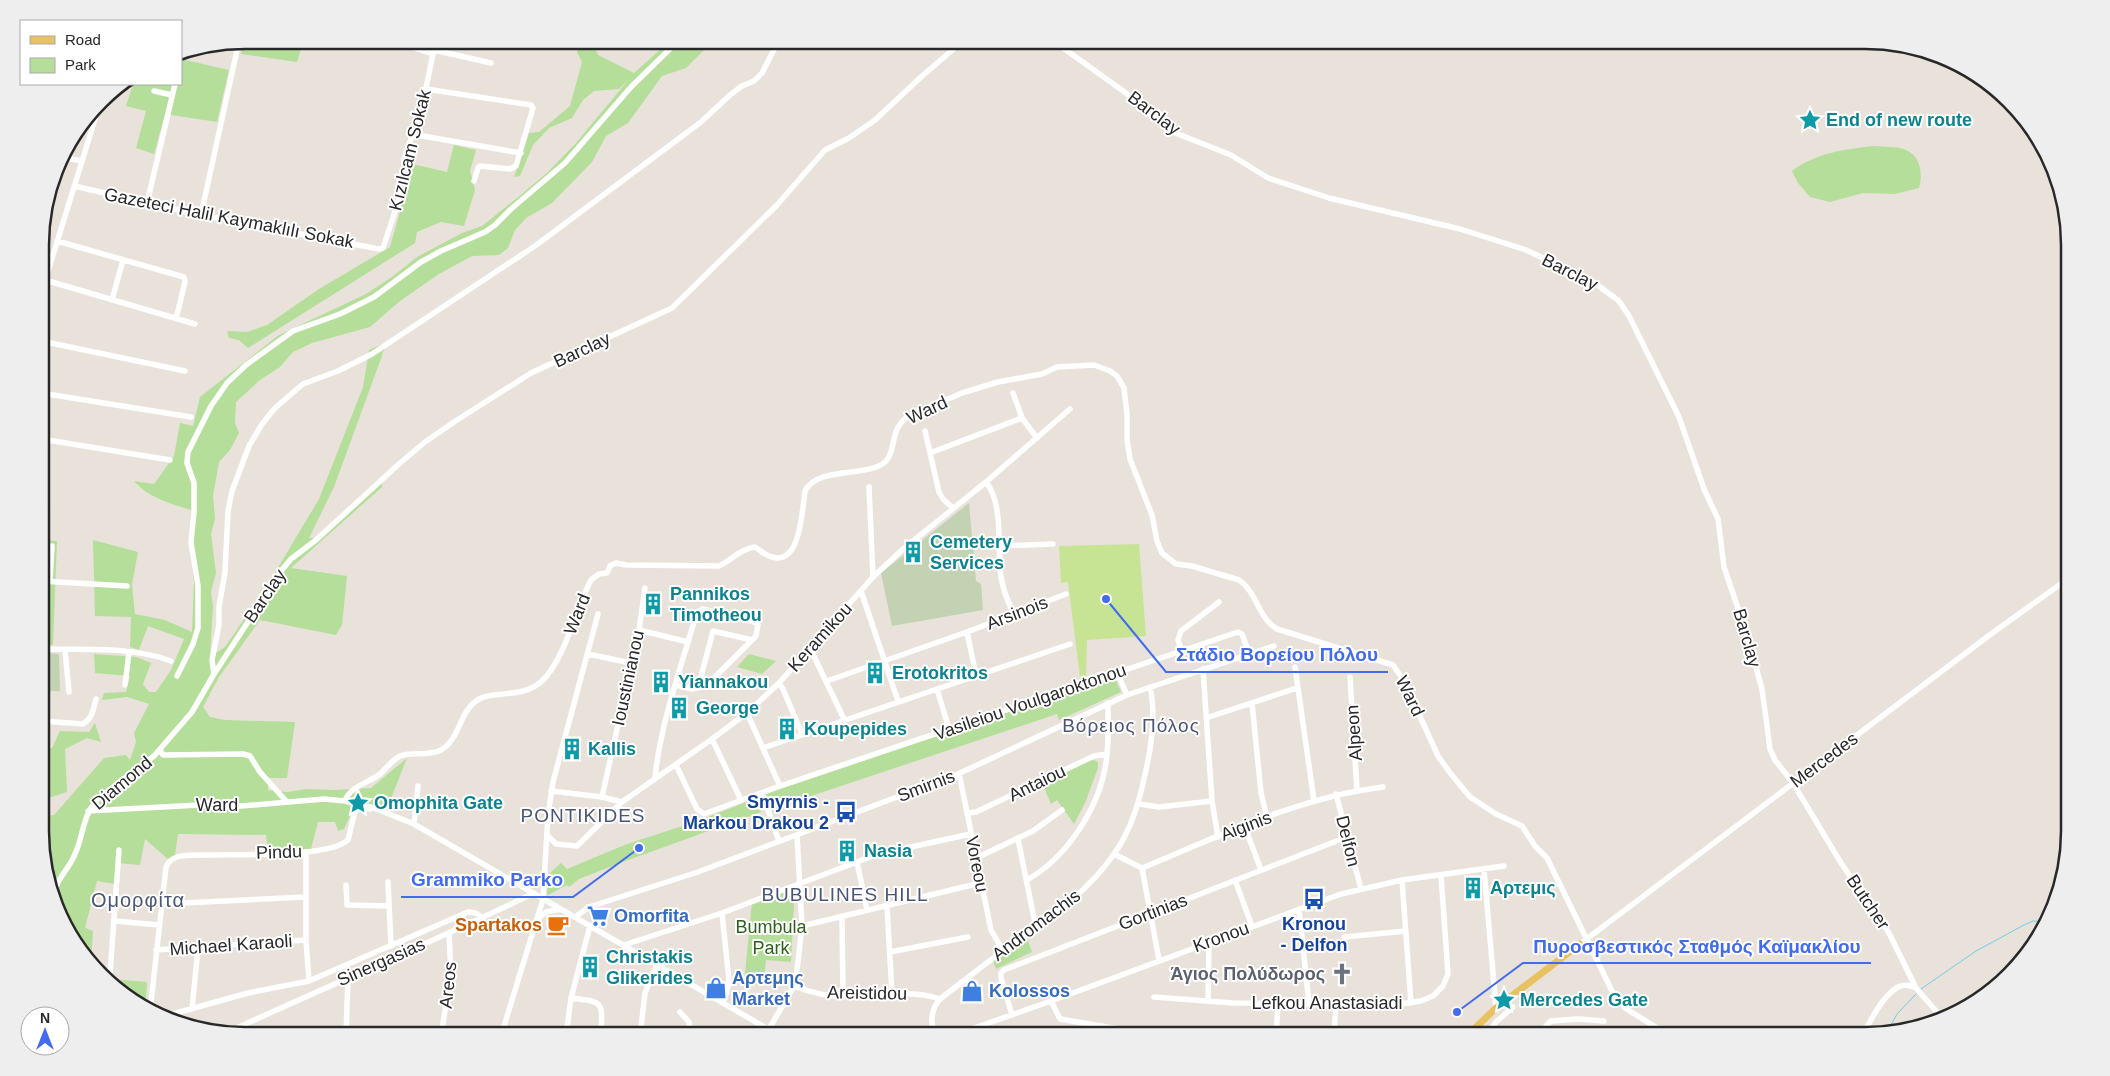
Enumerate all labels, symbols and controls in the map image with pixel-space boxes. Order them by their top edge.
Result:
legend [20,20,182,85]
text: Road [65,31,101,48]
text: Park [65,56,96,73]
street label: Kızılcam Sokak [385,86,435,213]
street label: Barclay [1124,87,1184,139]
place icon: End of new route [1797,107,1823,133]
place label: End of new route [1826,110,1972,130]
street label: Gazeteci Halil Kaymaklılı Sokak [102,184,357,252]
street label: Barclay [1539,249,1601,295]
street label: Barclay [551,328,613,372]
street label: Ward [904,392,950,428]
place label: Cemetery Services [930,532,1012,573]
building icon: Cemetery Services [900,539,926,565]
street label: Barclay [240,566,290,626]
place label: Pannikos Timotheou [670,584,762,625]
street label: Ward [560,591,594,637]
building icon: Pannikos Timotheou [640,591,666,617]
street label: Arsinois [984,592,1050,634]
street label: Keramikou [784,598,856,676]
street label: Barclay [1729,606,1765,670]
street label: Ioustinianou [608,628,648,728]
callout: Στάδιο Βορείου Πόλου [1166,638,1388,672]
text: Στάδιο Βορείου Πόλου [1176,644,1378,665]
building icon: Erotokritos [862,660,888,686]
street label: Vasileiou Voulgaroktonou [931,660,1129,744]
place label: Erotokritos [892,663,988,683]
building icon: Yiannakou [648,669,674,695]
place label: Yiannakou [678,672,768,692]
street label: Ward [1392,673,1428,719]
building icon: George [666,695,692,721]
place label: George [696,698,759,718]
street label: Alpeon [1342,704,1366,762]
district label: Βόρειος Πόλος [1062,715,1200,736]
building icon: Koupepides [774,716,800,742]
place label: Koupepides [804,719,907,739]
street label: Mercedes [1786,728,1862,792]
building icon: Kallis [559,736,585,762]
place label: Kallis [588,739,636,759]
street label: Diamond [88,752,156,814]
street label: Antaiou [1005,761,1069,805]
street label: Smirnis [894,766,958,806]
place icon: Omophita Gate [345,790,371,816]
place label: Smyrnis - Markou Drakou 2 [683,792,829,833]
place label: Omophita Gate [374,793,503,813]
street label: Ward [196,795,238,815]
bus stop icon: Smyrnis - Markou Drakou 2 [833,799,859,825]
district label: PONTIKIDES [520,805,646,826]
street label: Aiginis [1218,807,1274,845]
street label: Delfon [1332,813,1364,869]
street label: Voreou [962,834,992,894]
building icon: Nasia [834,838,860,864]
street label: Pindu [256,841,302,863]
place label: Nasia [864,841,913,861]
callout: Grammiko Parko [401,863,573,897]
text: Grammiko Parko [411,869,563,890]
street label: Butcher [1842,871,1894,933]
building icon: Αρτεμις [1460,875,1486,901]
place label: Αρτεμις [1490,878,1556,898]
district label: BUBULINES HILL [761,884,929,905]
street label: Andromachis [988,885,1084,965]
bus stop icon: Kronou - Delfon [1301,886,1327,912]
district label: Ομορφίτα [91,889,185,911]
street label: Gortinias [1116,890,1190,934]
supermarket icon: Omorfita [585,903,611,929]
place label: Omorfita [614,906,690,926]
cafe icon: Spartakos [545,912,571,938]
place label: Kronou - Delfon [1281,914,1348,955]
place label: Spartakos [455,915,542,935]
park label: Bumbula Park [735,917,808,958]
street label: Kronou [1190,918,1252,956]
callout: Πυροσβεστικός Σταθμός Καϊμακλίου [1523,929,1871,963]
street label: Michael Karaoli [169,931,293,959]
street label: Sinergasias [334,934,428,990]
text: Πυροσβεστικός Σταθμός Καϊμακλίου [1533,936,1861,957]
place label: Christakis Glikerides [606,947,693,988]
building icon: Christakis Glikerides [577,954,603,980]
street label: Areos [436,961,460,1009]
church icon: Άγιος Πολύδωρος [1329,961,1355,987]
place label: Άγιος Πολύδωρος [1170,964,1325,984]
place label: Αρτεμης Market [732,968,804,1009]
shop icon: Αρτεμης Market [703,975,729,1001]
shop icon: Kolossos [959,978,985,1004]
place label: Kolossos [989,981,1070,1001]
street label: Areistidou [827,982,907,1004]
place icon: Mercedes Gate [1491,987,1517,1013]
place label: Mercedes Gate [1520,990,1648,1010]
street label: Lefkou Anastasiadi [1251,993,1403,1013]
north arrow [20,1006,70,1056]
text: N [40,1010,50,1026]

